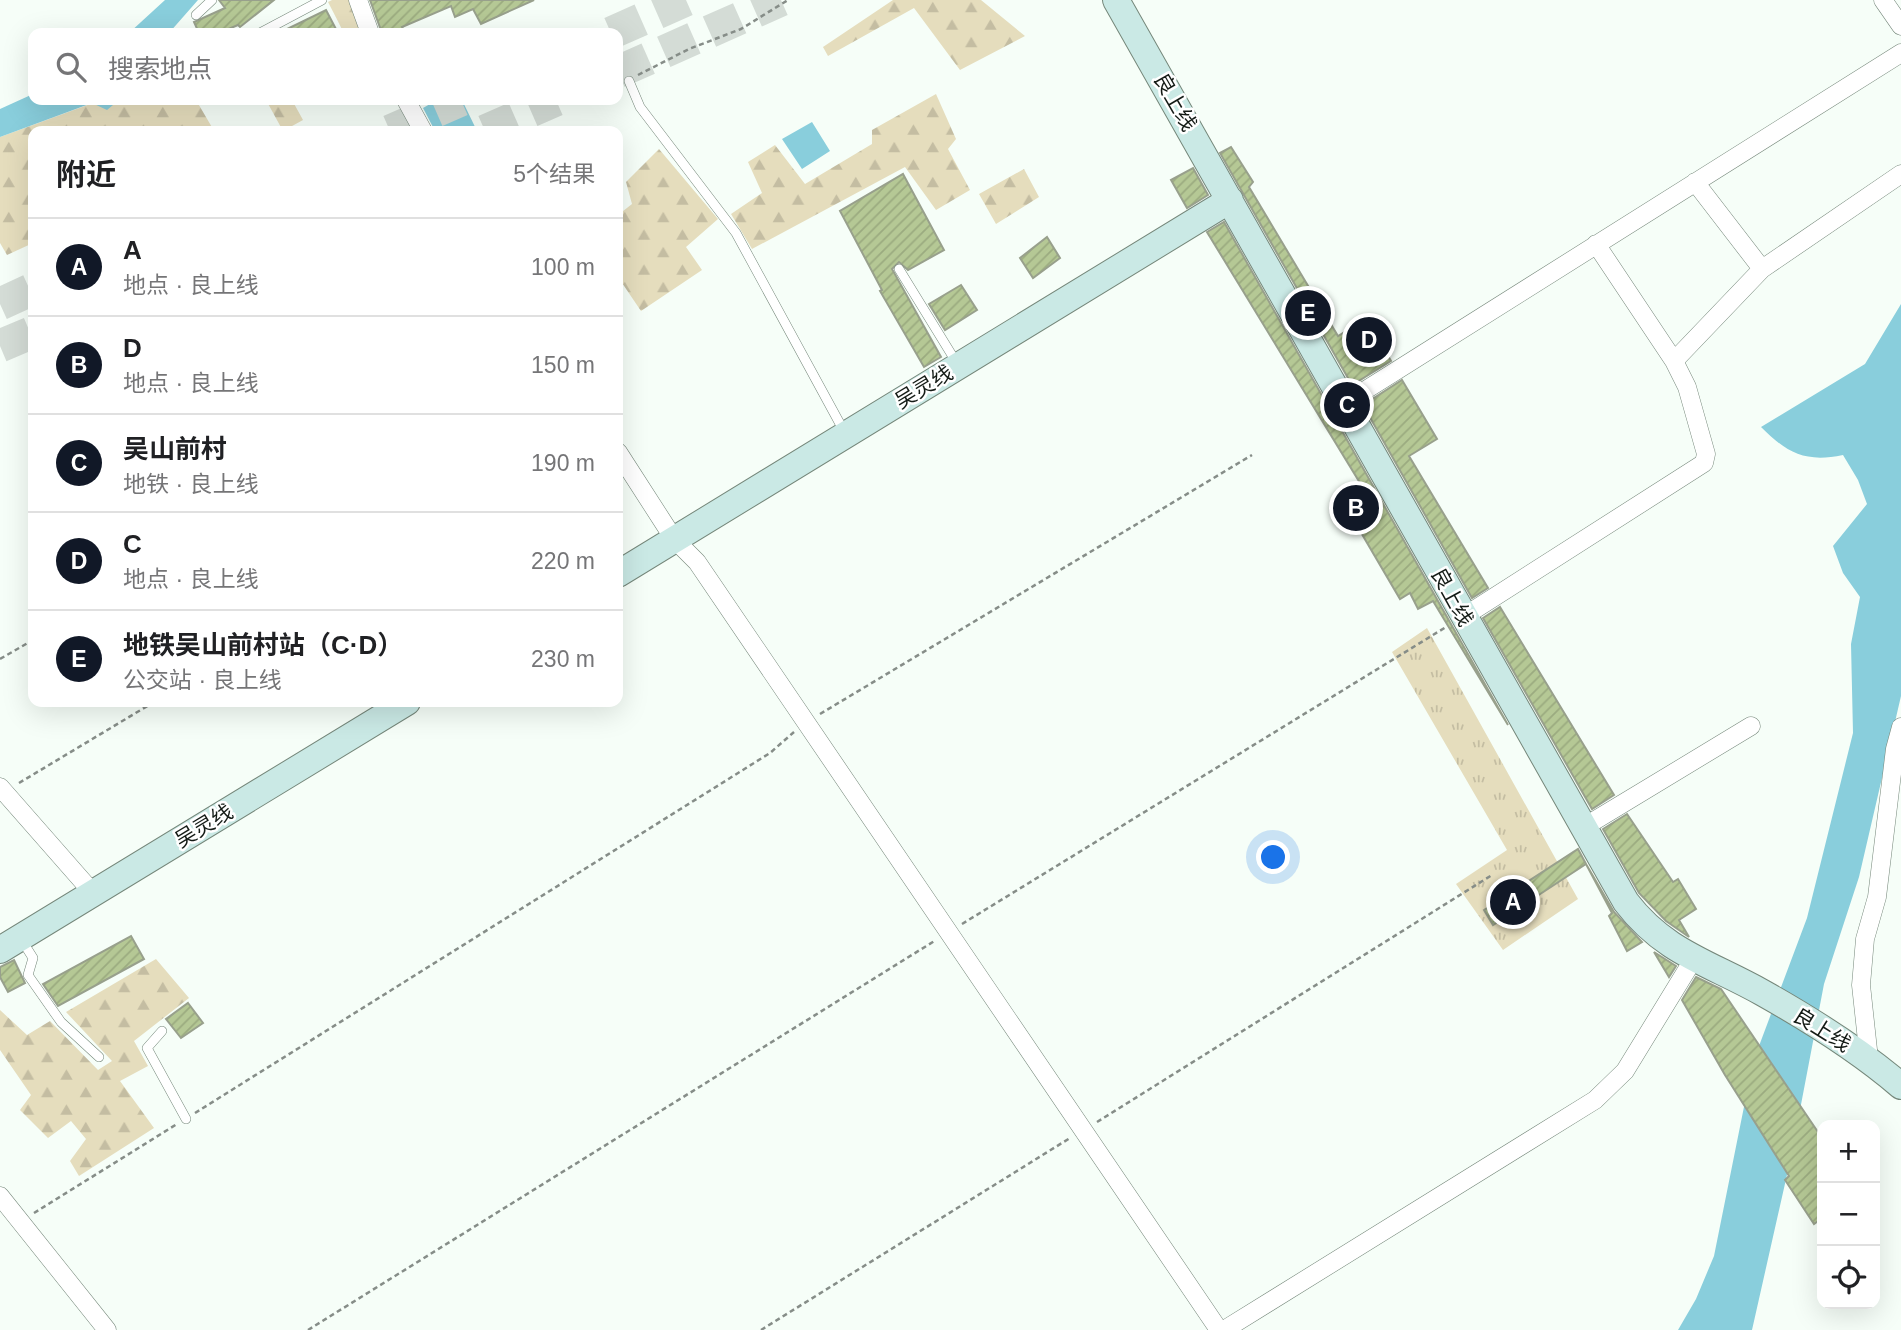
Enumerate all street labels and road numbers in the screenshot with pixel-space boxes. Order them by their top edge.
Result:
street label: 良上线 [1150,69,1201,135]
street label: 吴灵线 [891,360,957,413]
street label: 良上线 [1427,564,1478,630]
street label: 吴灵线 [171,799,237,852]
street label: 良上线 [1789,1003,1855,1056]

